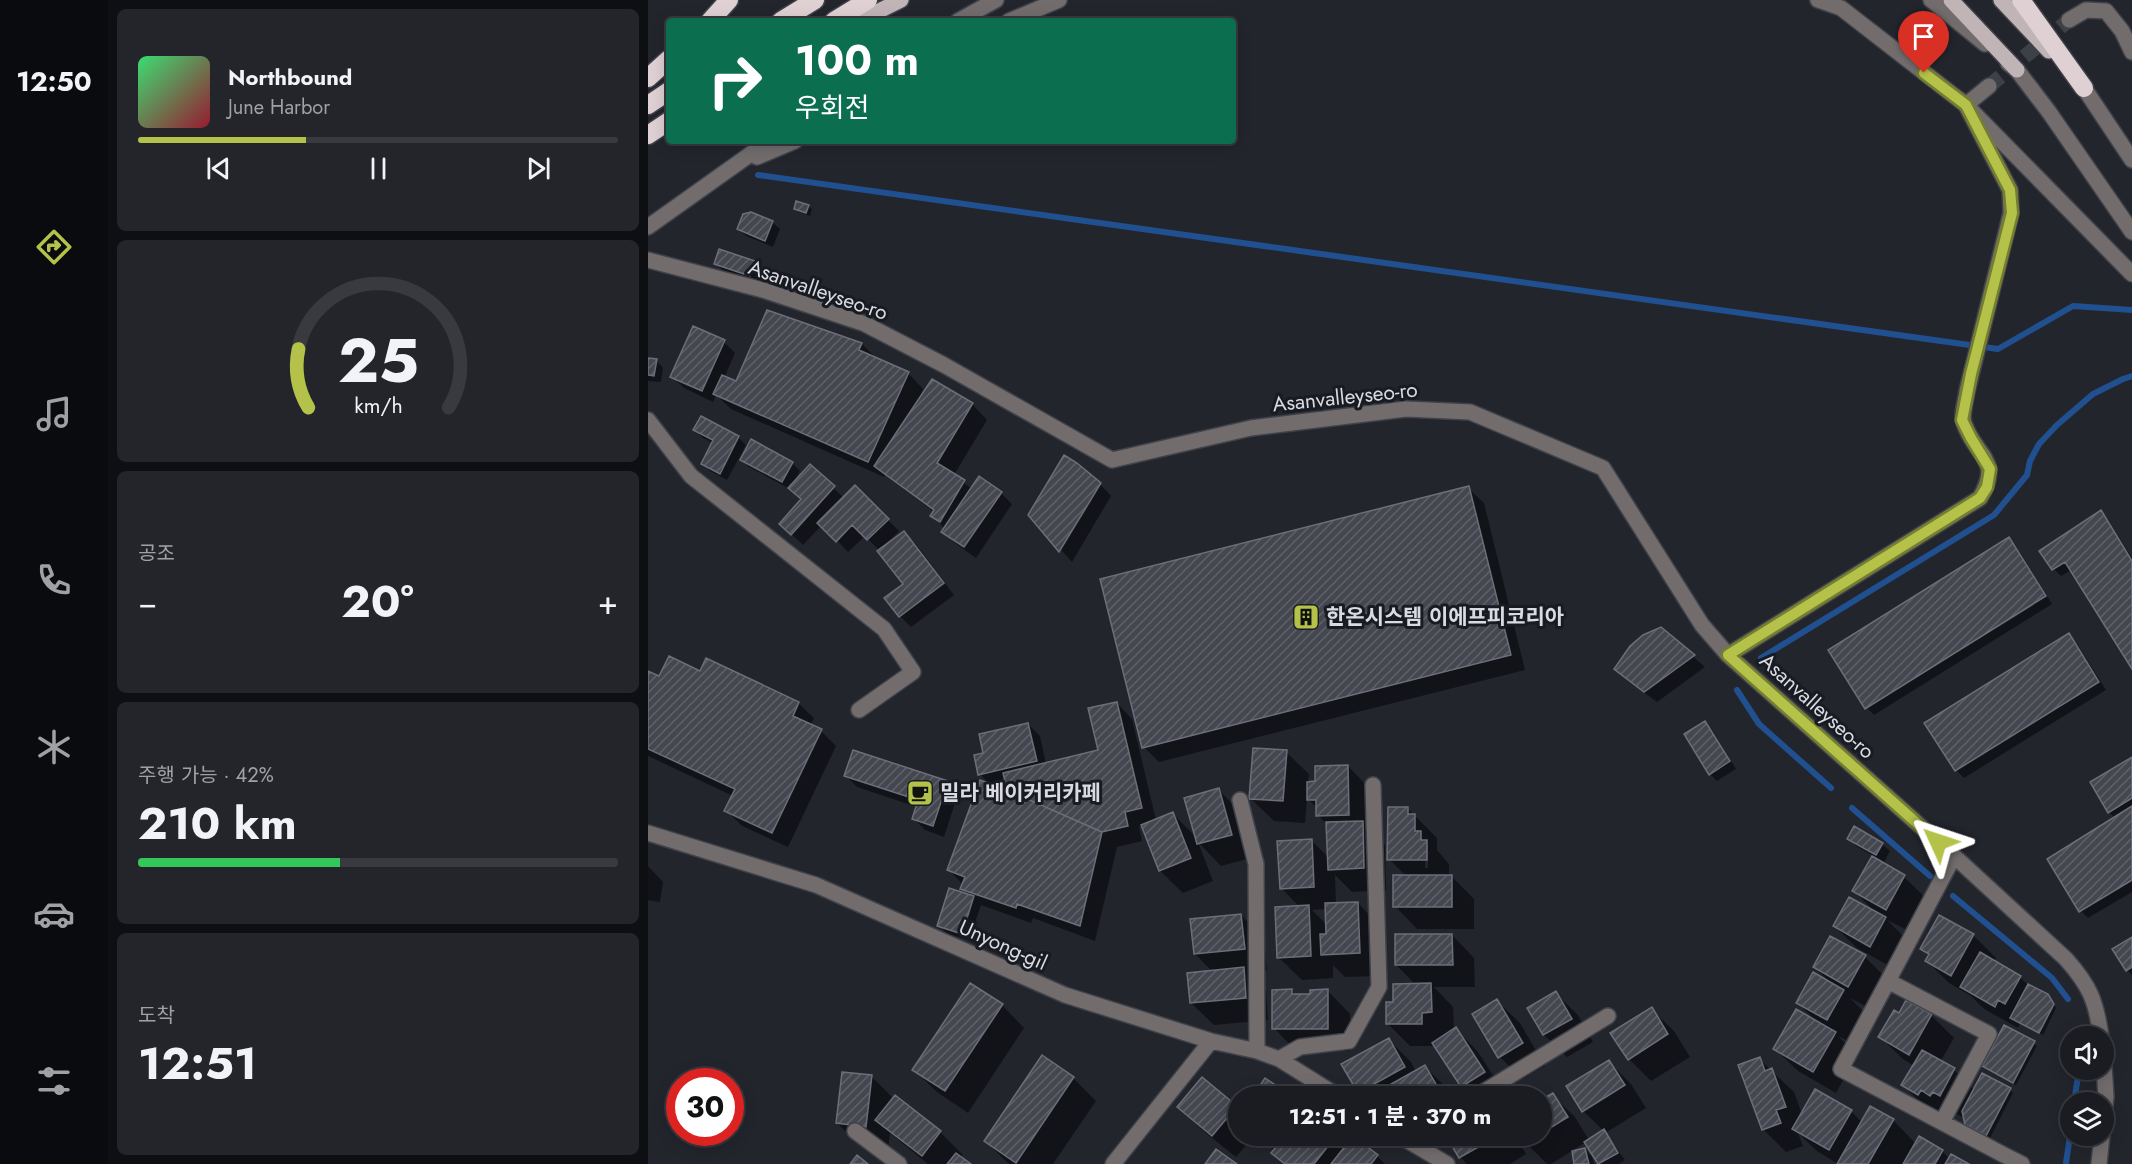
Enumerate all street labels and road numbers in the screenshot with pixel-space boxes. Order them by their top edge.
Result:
street label: Asanvalleyseo-ro [744,252,892,328]
street label: Asanvalleyseo-ro [1271,374,1419,420]
street label: Asanvalleyseo-ro [1753,646,1881,766]
street label: Unyong-gil [954,912,1052,978]

